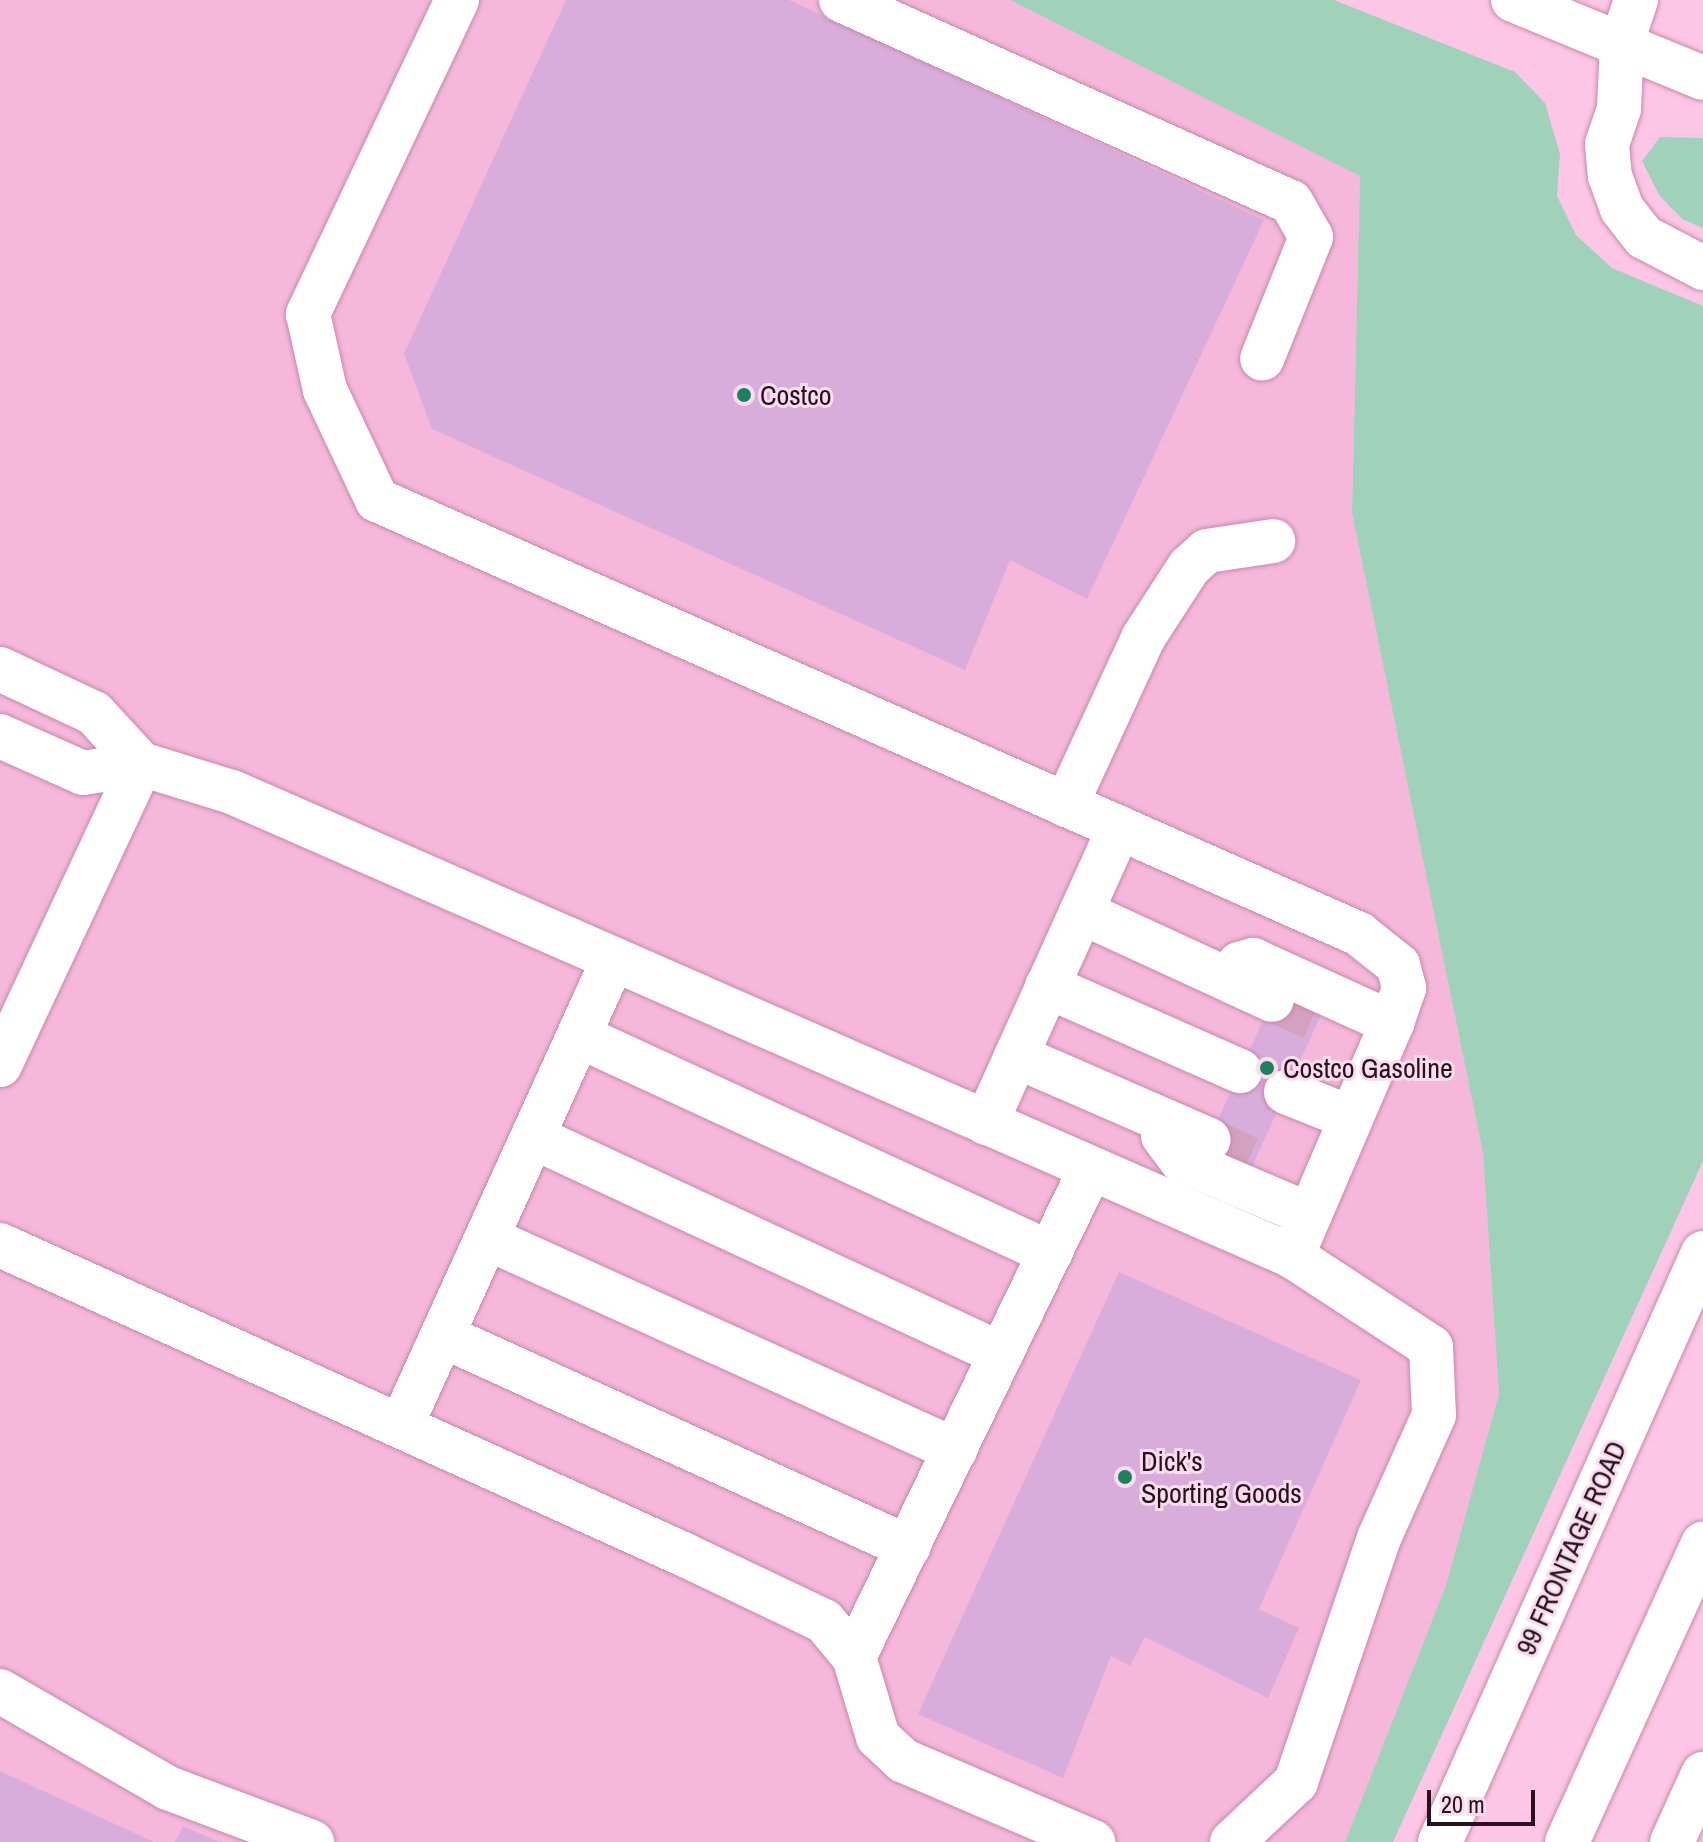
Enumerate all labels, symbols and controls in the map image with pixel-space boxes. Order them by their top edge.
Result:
place label: Costco [760,378,831,412]
marker: Costco [735,386,753,404]
place label: Costco Gasoline [1283,1051,1453,1085]
marker: Costco Gasoline [1258,1059,1276,1077]
street label: 99 FRONTAGE ROAD [1509,1436,1633,1660]
place label: Dick's Sporting Goods [1141,1444,1302,1510]
marker: Dick's Sporting Goods [1116,1468,1134,1486]
scale bar [1431,1774,1539,1824]
text: 20 m [1441,1788,1485,1820]

